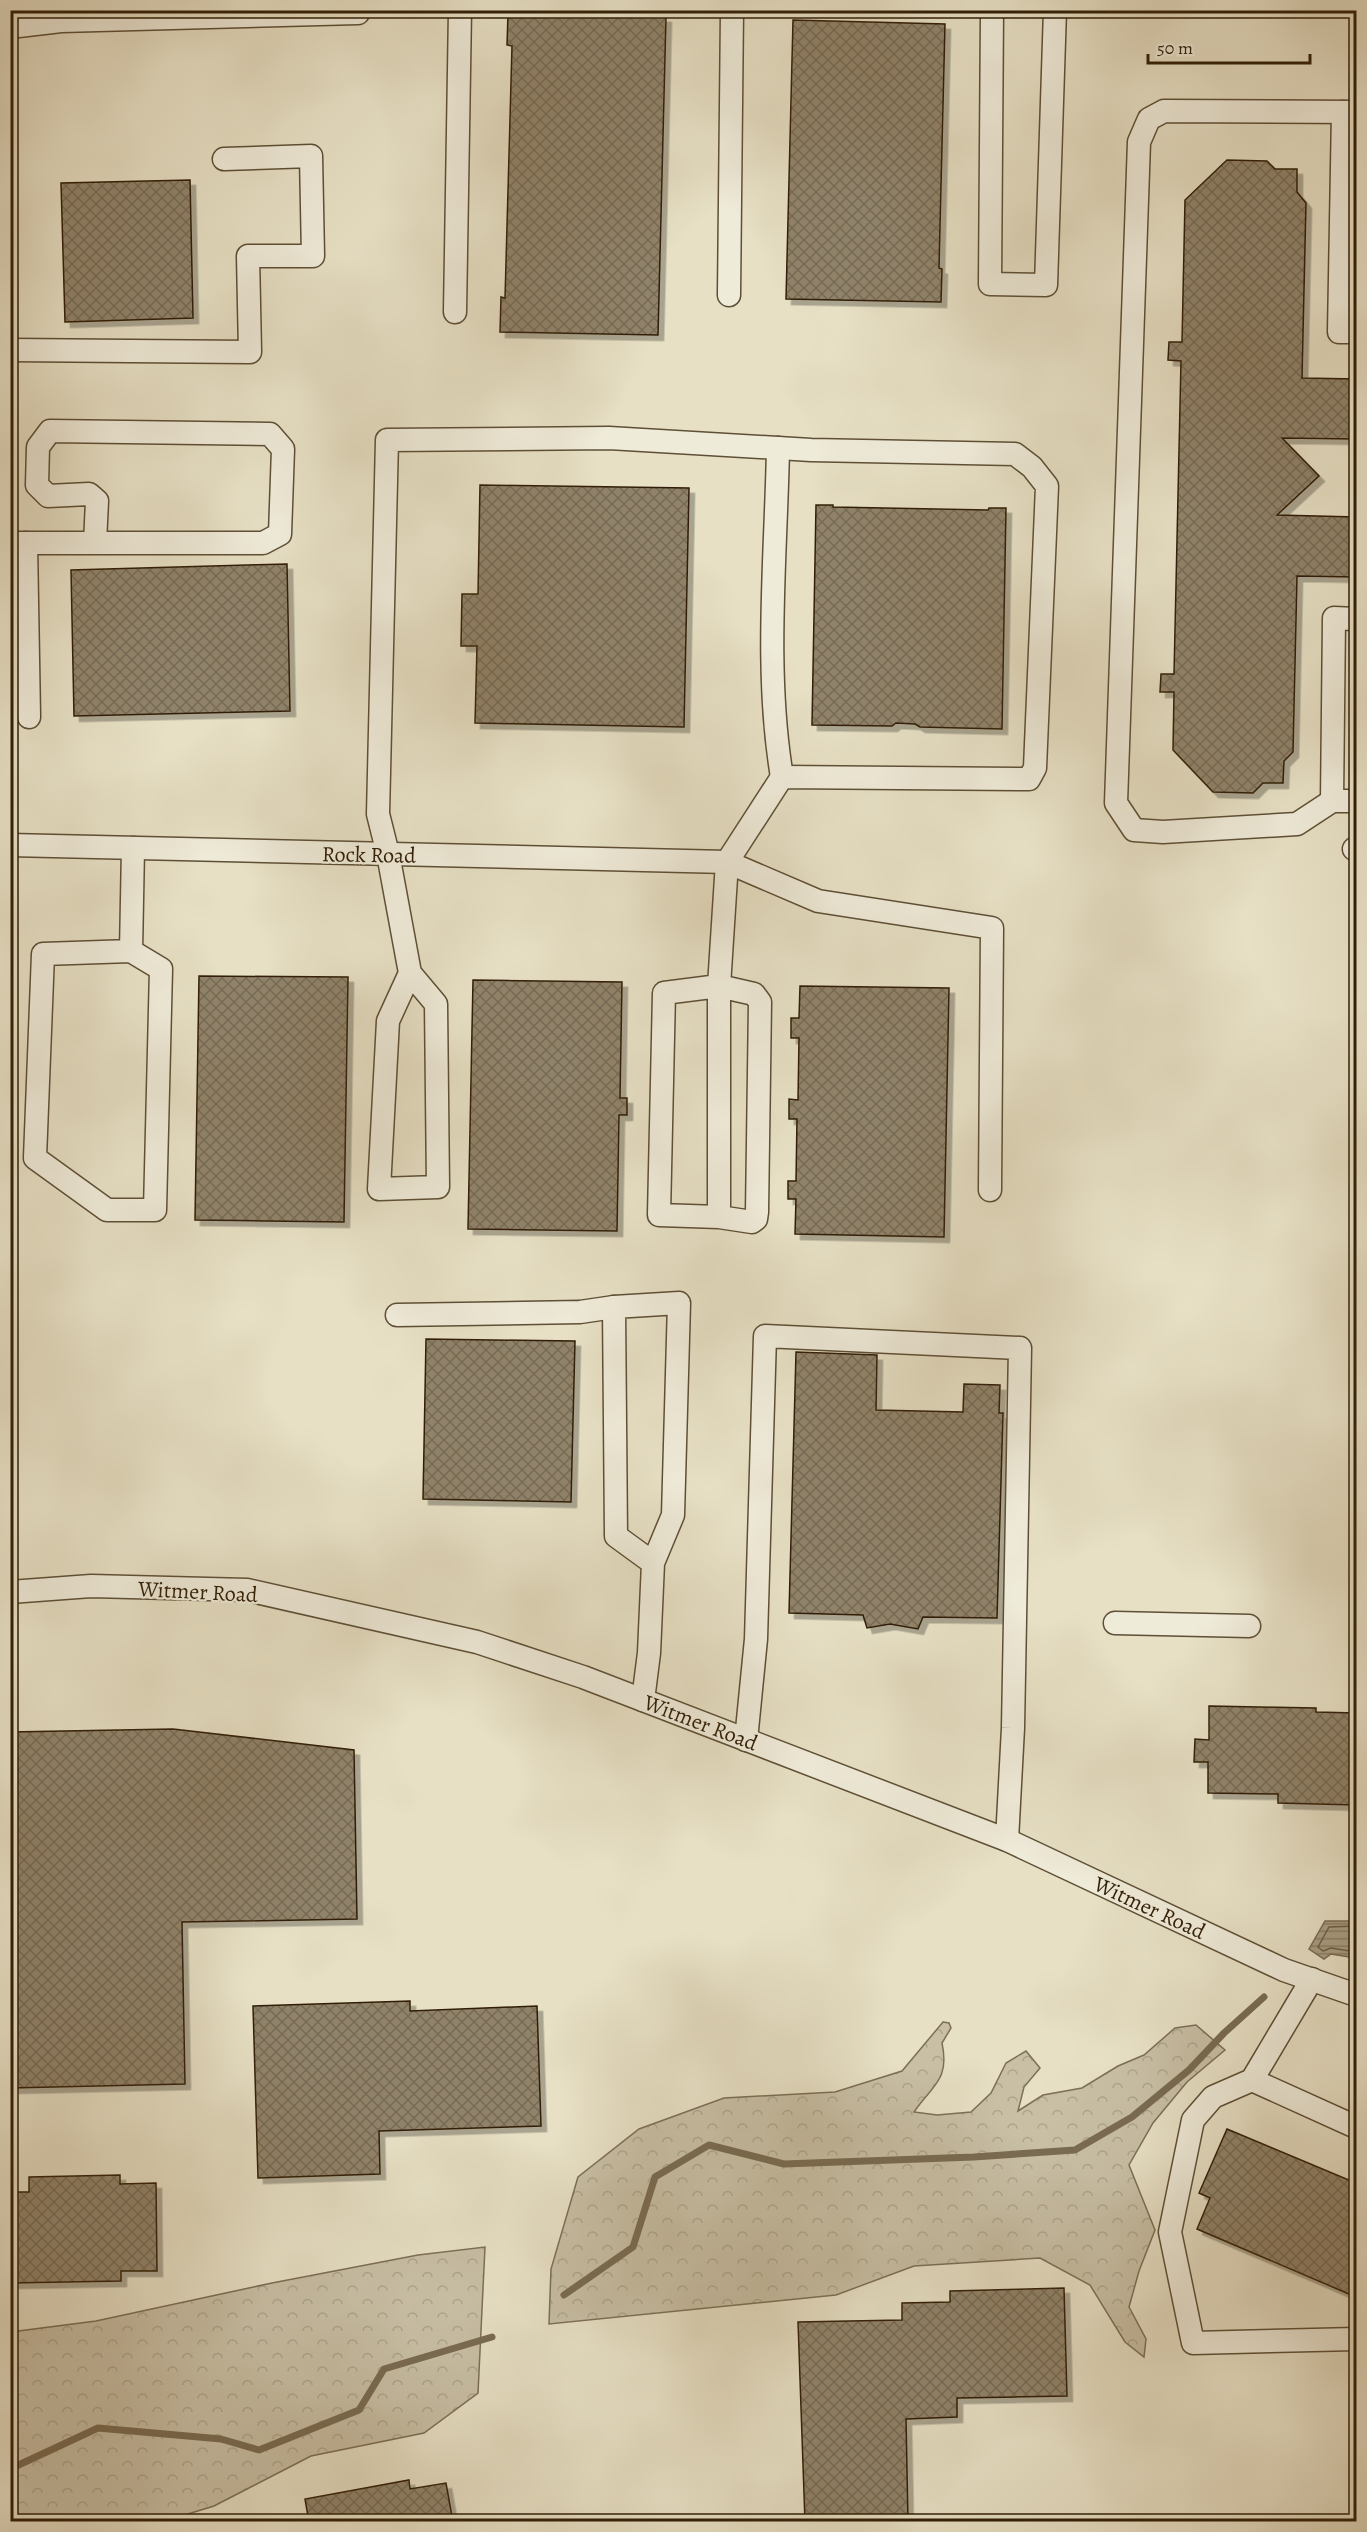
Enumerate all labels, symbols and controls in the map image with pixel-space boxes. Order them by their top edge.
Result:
scale bar [1148,27,1310,65]
text: 50 m [1157,36,1193,60]
street label: Rock Road [322,839,416,871]
street label: Witmer Road [136,1574,259,1610]
street label: Witmer Road [638,1687,762,1758]
street label: Witmer Road [1088,1869,1210,1947]

